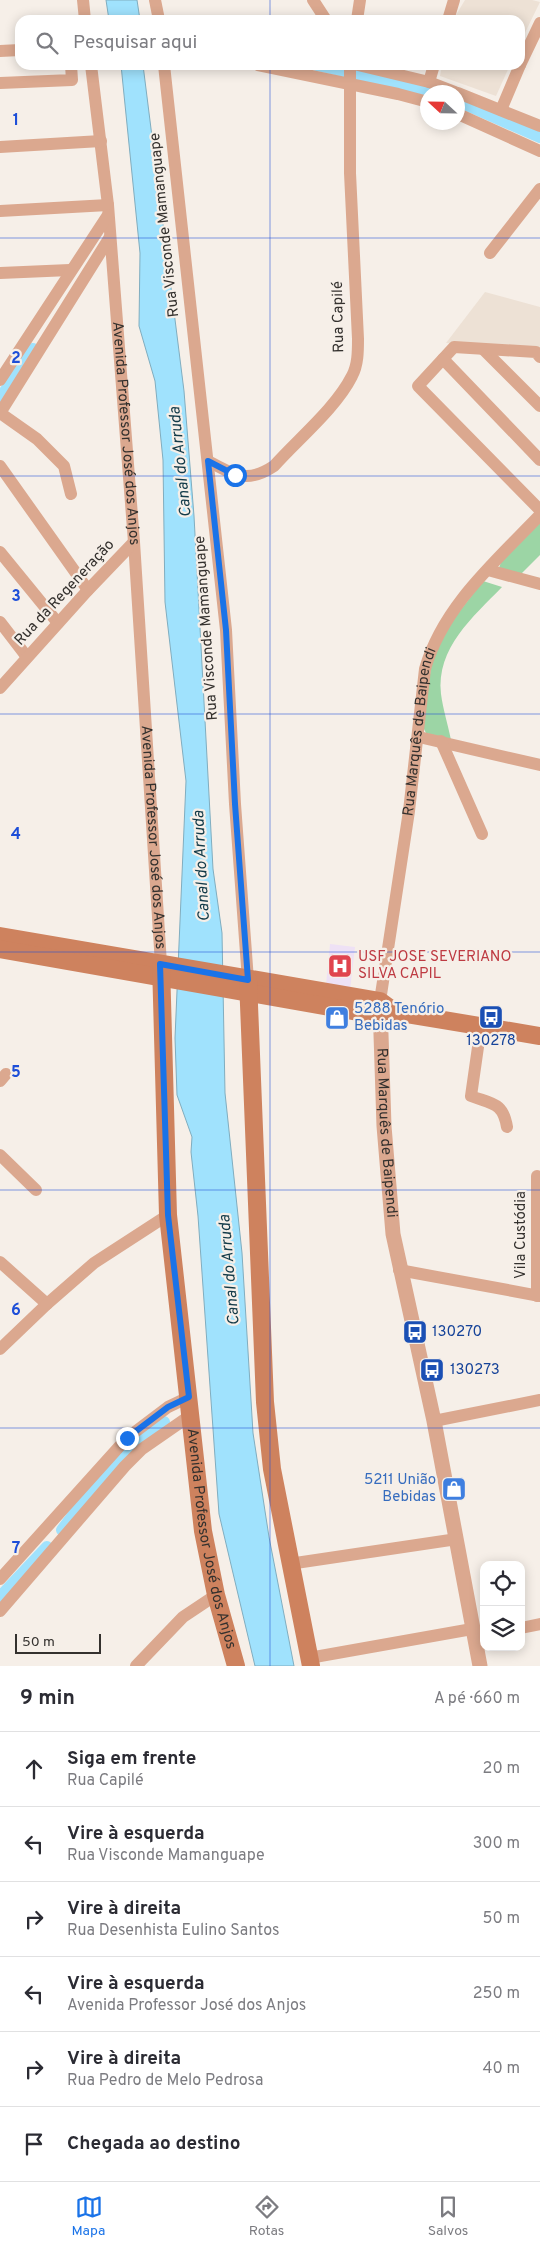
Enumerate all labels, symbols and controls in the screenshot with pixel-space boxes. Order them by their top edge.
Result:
search box [15,15,525,70]
icon: search [33,29,61,57]
text: Pesquisar aqui [73,31,197,55]
north arrow [420,85,465,130]
text: 1 [13,111,19,131]
street label: Rua Visconde Mamanguape [146,132,184,318]
street label: Rua Capilé [329,281,349,353]
street label: Avenida Professor José dos Anjos [108,321,144,546]
text: 2 [11,349,21,369]
water label: Canal do Arruda [165,405,197,518]
route start [224,464,247,487]
street label: Rua Visconde Mamanguape [191,535,223,721]
street label: Rua da Regeneração [11,536,119,650]
text: 3 [11,587,21,607]
street label: Rua Marquês de Baipendi [399,645,441,818]
street label: Avenida Professor José dos Anjos [136,725,170,950]
water label: Canal do Arruda [189,809,215,922]
text: 4 [11,825,21,845]
place label: USF JOSE SEVERIANO SILVA CAPIL [358,948,511,984]
hospital icon: USF JOSE SEVERIANO SILVA CAPIL [327,953,353,979]
place label: 5288 Tenório Bebidas [354,1000,444,1036]
bus stop icon: 130278 [478,1004,504,1030]
shop icon: 5288 Tenório Bebidas [324,1005,350,1031]
place label: 130278 [466,1032,516,1051]
street label: Rua Marquês de Baipendi [372,1048,401,1219]
text: 5 [11,1063,21,1083]
street label: Vila Custódia [512,1191,531,1279]
water label: Canal do Arruda [215,1213,245,1326]
text: 6 [11,1301,21,1321]
bus stop icon: 130270 [402,1319,428,1345]
place label: 130270 [432,1323,482,1342]
bus stop icon: 130273 [419,1357,445,1383]
place label: 130273 [450,1361,500,1380]
route end [116,1427,139,1450]
street label: Avenida Professor José dos Anjos [182,1427,240,1651]
place label: 5211 União Bebidas [364,1471,436,1507]
shop icon: 5211 União Bebidas [441,1476,467,1502]
text: 7 [12,1539,20,1559]
map controls [480,1561,525,1651]
button: locate [480,1561,525,1606]
button: layers [480,1606,525,1651]
scale bar [15,1631,101,1654]
text: 50 m [22,1634,55,1651]
text: 9 min [20,1685,75,1712]
text: A pé · 660 m [434,1689,520,1709]
text: Siga em frente [67,1747,196,1771]
icon: ahead [20,1755,48,1783]
text: 20 m [483,1759,520,1779]
text: Rua Capilé [67,1771,144,1791]
text: Vire à esquerda [67,1822,205,1846]
icon: left [20,1830,48,1858]
text: 300 m [473,1834,520,1854]
text: Rua Visconde Mamanguape [67,1846,265,1866]
text: Vire à direita [67,1897,181,1921]
icon: right [20,1905,48,1933]
text: 50 m [483,1909,520,1929]
text: Rua Desenhista Eulino Santos [67,1921,279,1941]
text: Vire à esquerda [67,1972,205,1996]
icon: left [20,1980,48,2008]
text: 250 m [473,1984,520,2004]
text: Avenida Professor José dos Anjos [67,1996,306,2016]
text: Vire à direita [67,2047,181,2071]
icon: right [20,2055,48,2083]
text: 40 m [482,2059,520,2079]
text: Rua Pedro de Melo Pedrosa [67,2071,263,2091]
icon: arrive [20,2130,48,2158]
text: Chegada ao destino [67,2132,241,2156]
tab: Mapa [72,2193,105,2240]
tab: Rotas [249,2193,284,2240]
tab: Salvos [428,2193,468,2240]

